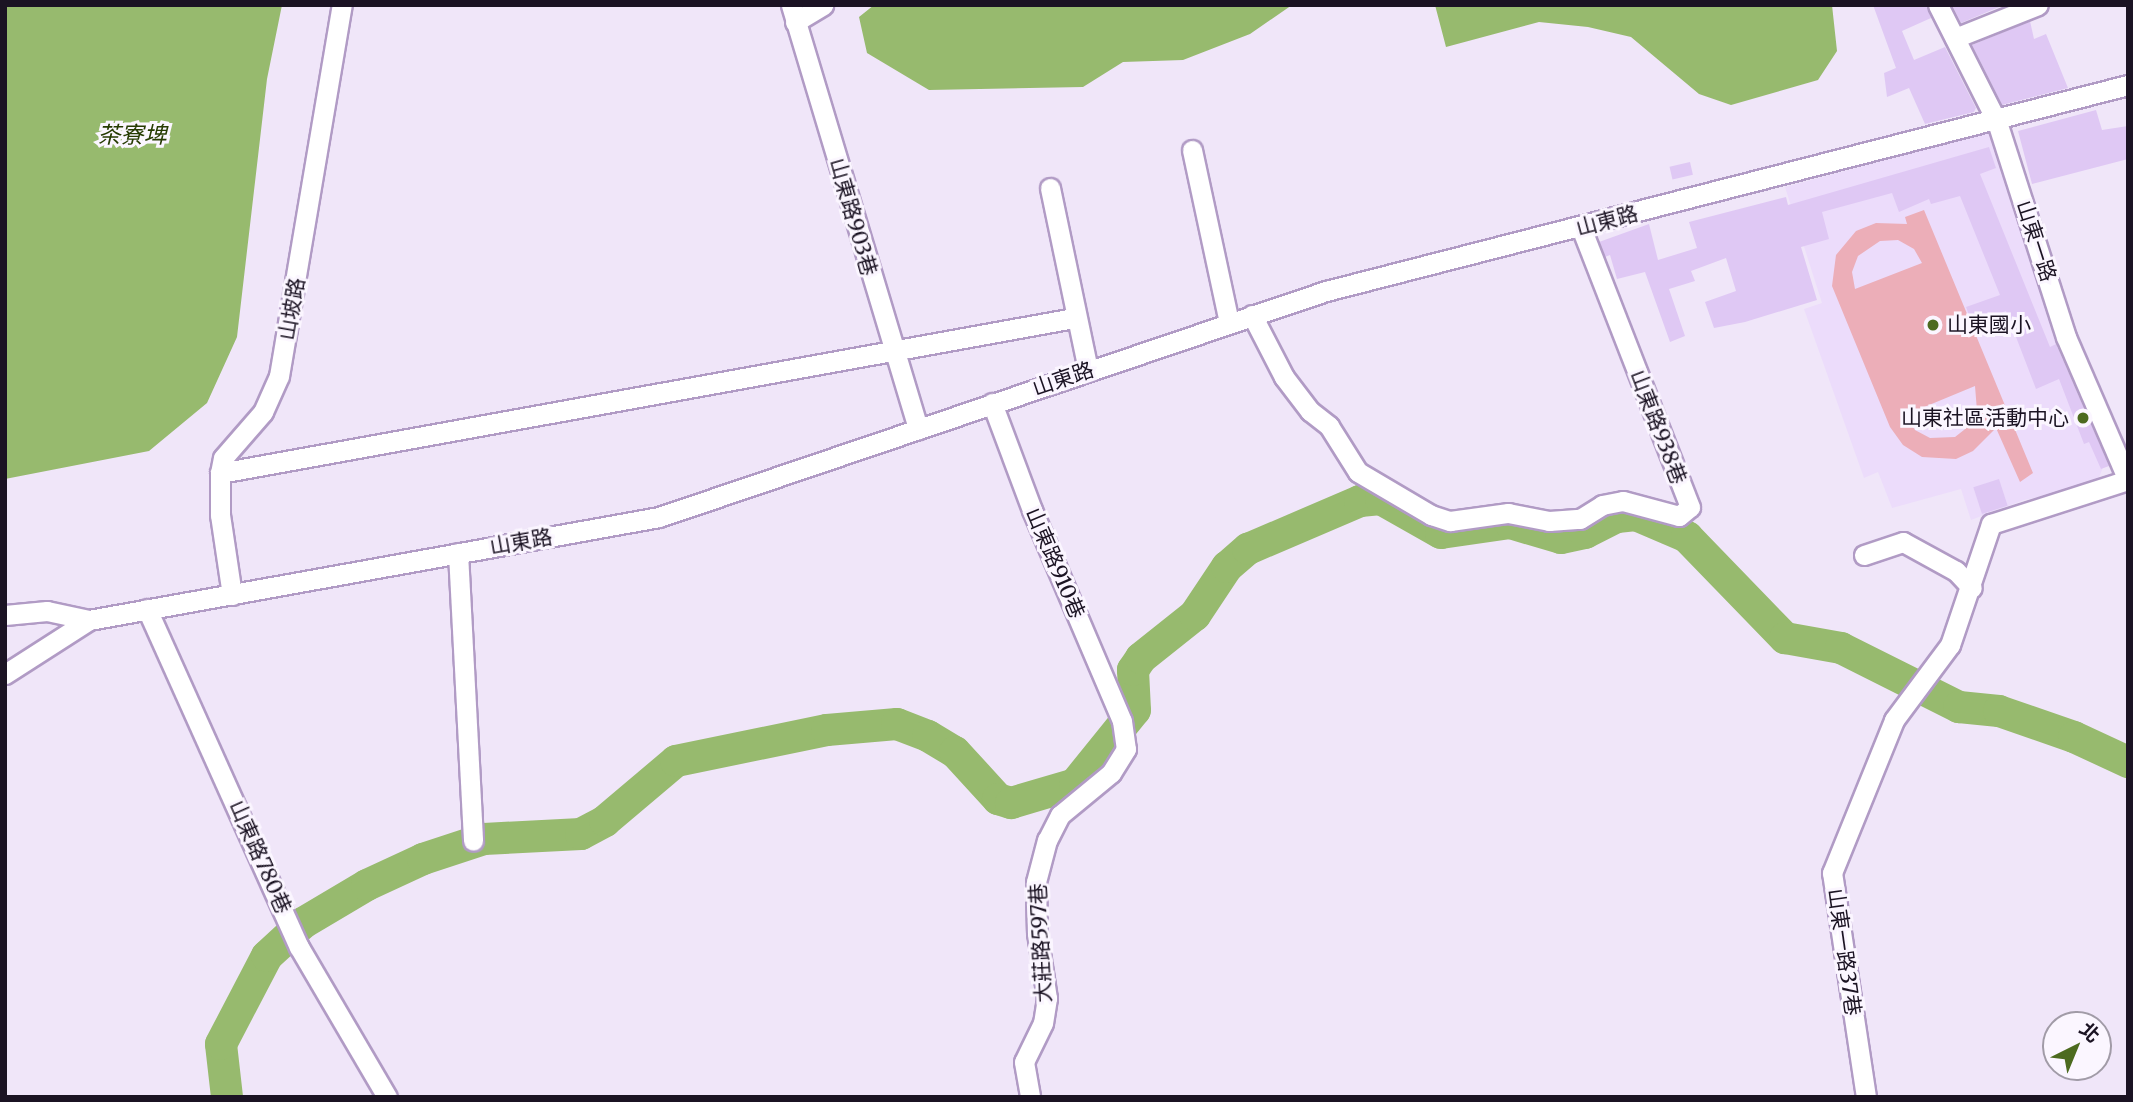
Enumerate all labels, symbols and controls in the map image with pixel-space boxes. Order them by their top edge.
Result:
water label: 茶寮埤 [98,121,166,149]
street label: 山東路903巷 [824,155,882,279]
street label: 山東一路 [2011,197,2061,285]
street label: 山東路 [1573,201,1641,241]
street label: 山坡路 [274,276,310,342]
place label: 山東國小 [1947,312,2031,338]
marker: 山東國小 [1925,317,1941,333]
street label: 山東路 [1029,357,1097,401]
street label: 山東路938巷 [1625,366,1691,488]
place label: 山東社區活動中心 [1901,405,2069,431]
marker: 山東社區活動中心 [2075,410,2091,426]
street label: 山東路910巷 [1020,504,1090,622]
street label: 山東路 [488,524,554,560]
street label: 山東路780巷 [224,796,296,918]
street label: 大莊路597巷 [1025,882,1057,1004]
street label: 山東一路37巷 [1823,887,1865,1017]
north arrow [2042,1011,2112,1081]
text: 北 [2075,1017,2105,1047]

